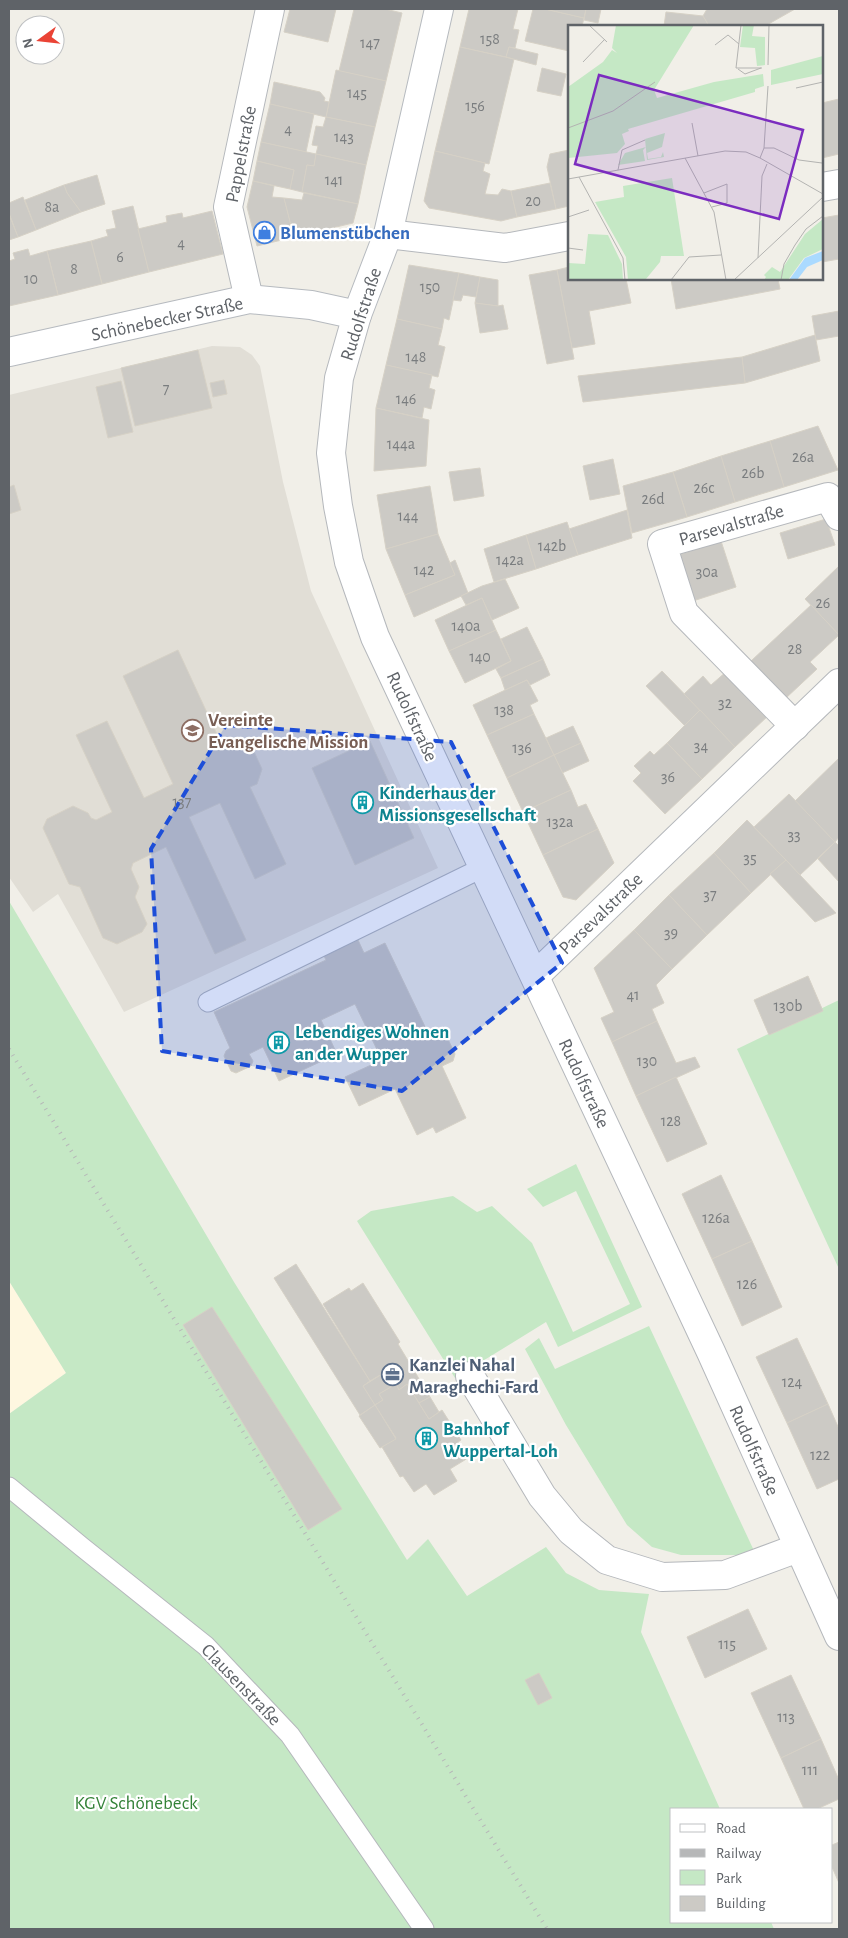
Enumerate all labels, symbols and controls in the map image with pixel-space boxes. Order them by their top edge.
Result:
north arrow [15,15,65,65]
inset map [568,25,823,280]
house number: 158 [480,31,500,47]
house number: 147 [360,35,380,51]
text: N [20,37,36,50]
house number: 145 [347,85,367,101]
house number: 156 [465,98,485,114]
street label: Pappelstraße [223,104,260,204]
house number: 4 [284,121,292,137]
house number: 143 [334,129,354,145]
house number: 141 [325,172,343,188]
house number: 20 [525,193,541,209]
house number: 8a [45,199,59,215]
shop icon: Blumenstübchen [252,220,276,244]
place label: Blumenstübchen [280,224,410,243]
house number: 4 [177,235,185,251]
house number: 6 [116,249,124,265]
house number: 8 [70,261,78,277]
street label: Rudolfstraße [337,266,385,363]
house number: 10 [24,271,38,287]
house number: 150 [420,279,440,295]
street label: Schönebecker Straße [90,294,245,345]
house number: 148 [406,349,426,365]
house number: 7 [163,381,170,397]
house number: 146 [396,391,416,407]
house number: 144a [387,436,415,452]
house number: 26a [792,449,814,465]
house number: 26b [741,465,765,481]
house number: 26c [694,480,714,496]
house number: 26d [641,491,665,507]
street label: Parsevalstraße [677,501,786,549]
house number: 144 [398,508,419,524]
house number: 142b [538,538,566,554]
house number: 142a [496,552,524,568]
house number: 142 [414,562,434,578]
house number: 30a [696,564,718,580]
house number: 26 [816,595,830,611]
house number: 140a [451,618,481,634]
house number: 28 [788,641,802,657]
house number: 140 [469,649,491,665]
street label: Rudolfstraße [383,669,441,764]
house number: 32 [718,695,732,711]
house number: 138 [494,702,514,718]
place label: Vereinte Evangelische Mission [208,711,368,752]
school or university icon: Vereinte Evangelische Mission [180,718,204,742]
house number: 34 [694,738,708,754]
house number: 136 [512,740,532,756]
house number: 36 [661,769,675,785]
place label: Kinderhaus der Missionsgesellschaft [379,784,537,825]
building icon: Kinderhaus der Missionsgesellschaft [351,791,375,815]
house number: 137 [173,794,192,810]
house number: 132a [547,814,573,830]
house number: 33 [787,827,801,843]
house number: 35 [743,850,757,866]
street label: Parsevalstraße [556,870,647,959]
house number: 37 [703,887,717,903]
house number: 39 [664,925,678,941]
house number: 41 [626,987,640,1003]
house number: 130b [774,998,802,1014]
place label: Lebendiges Wohnen an der Wupper [295,1023,449,1064]
building icon: Lebendiges Wohnen an der Wupper [267,1030,291,1054]
street label: Rudolfstraße [555,1036,613,1131]
house number: 130 [637,1053,657,1069]
house number: 128 [661,1113,681,1129]
house number: 126a [702,1210,730,1226]
house number: 126 [737,1276,757,1292]
place label: Kanzlei Nahal Maraghechi-Fard [409,1356,539,1397]
office icon: Kanzlei Nahal Maraghechi-Fard [381,1363,405,1387]
house number: 124 [782,1374,803,1390]
street label: Rudolfstraße [725,1403,782,1499]
place label: Bahnhof Wuppertal-Loh [443,1420,558,1461]
building icon: Bahnhof Wuppertal-Loh [415,1427,439,1451]
house number: 122 [810,1447,830,1463]
house number: 115 [718,1636,736,1652]
street label: Clausenstraße [197,1640,284,1730]
house number: 113 [777,1709,795,1725]
house number: 111 [802,1762,818,1778]
park label: KGV Schönebeck [74,1794,198,1813]
legend [670,1808,833,1923]
text: Road [716,1821,746,1836]
text: Railway [716,1846,762,1861]
text: Park [716,1871,742,1886]
text: Building [716,1896,766,1911]

